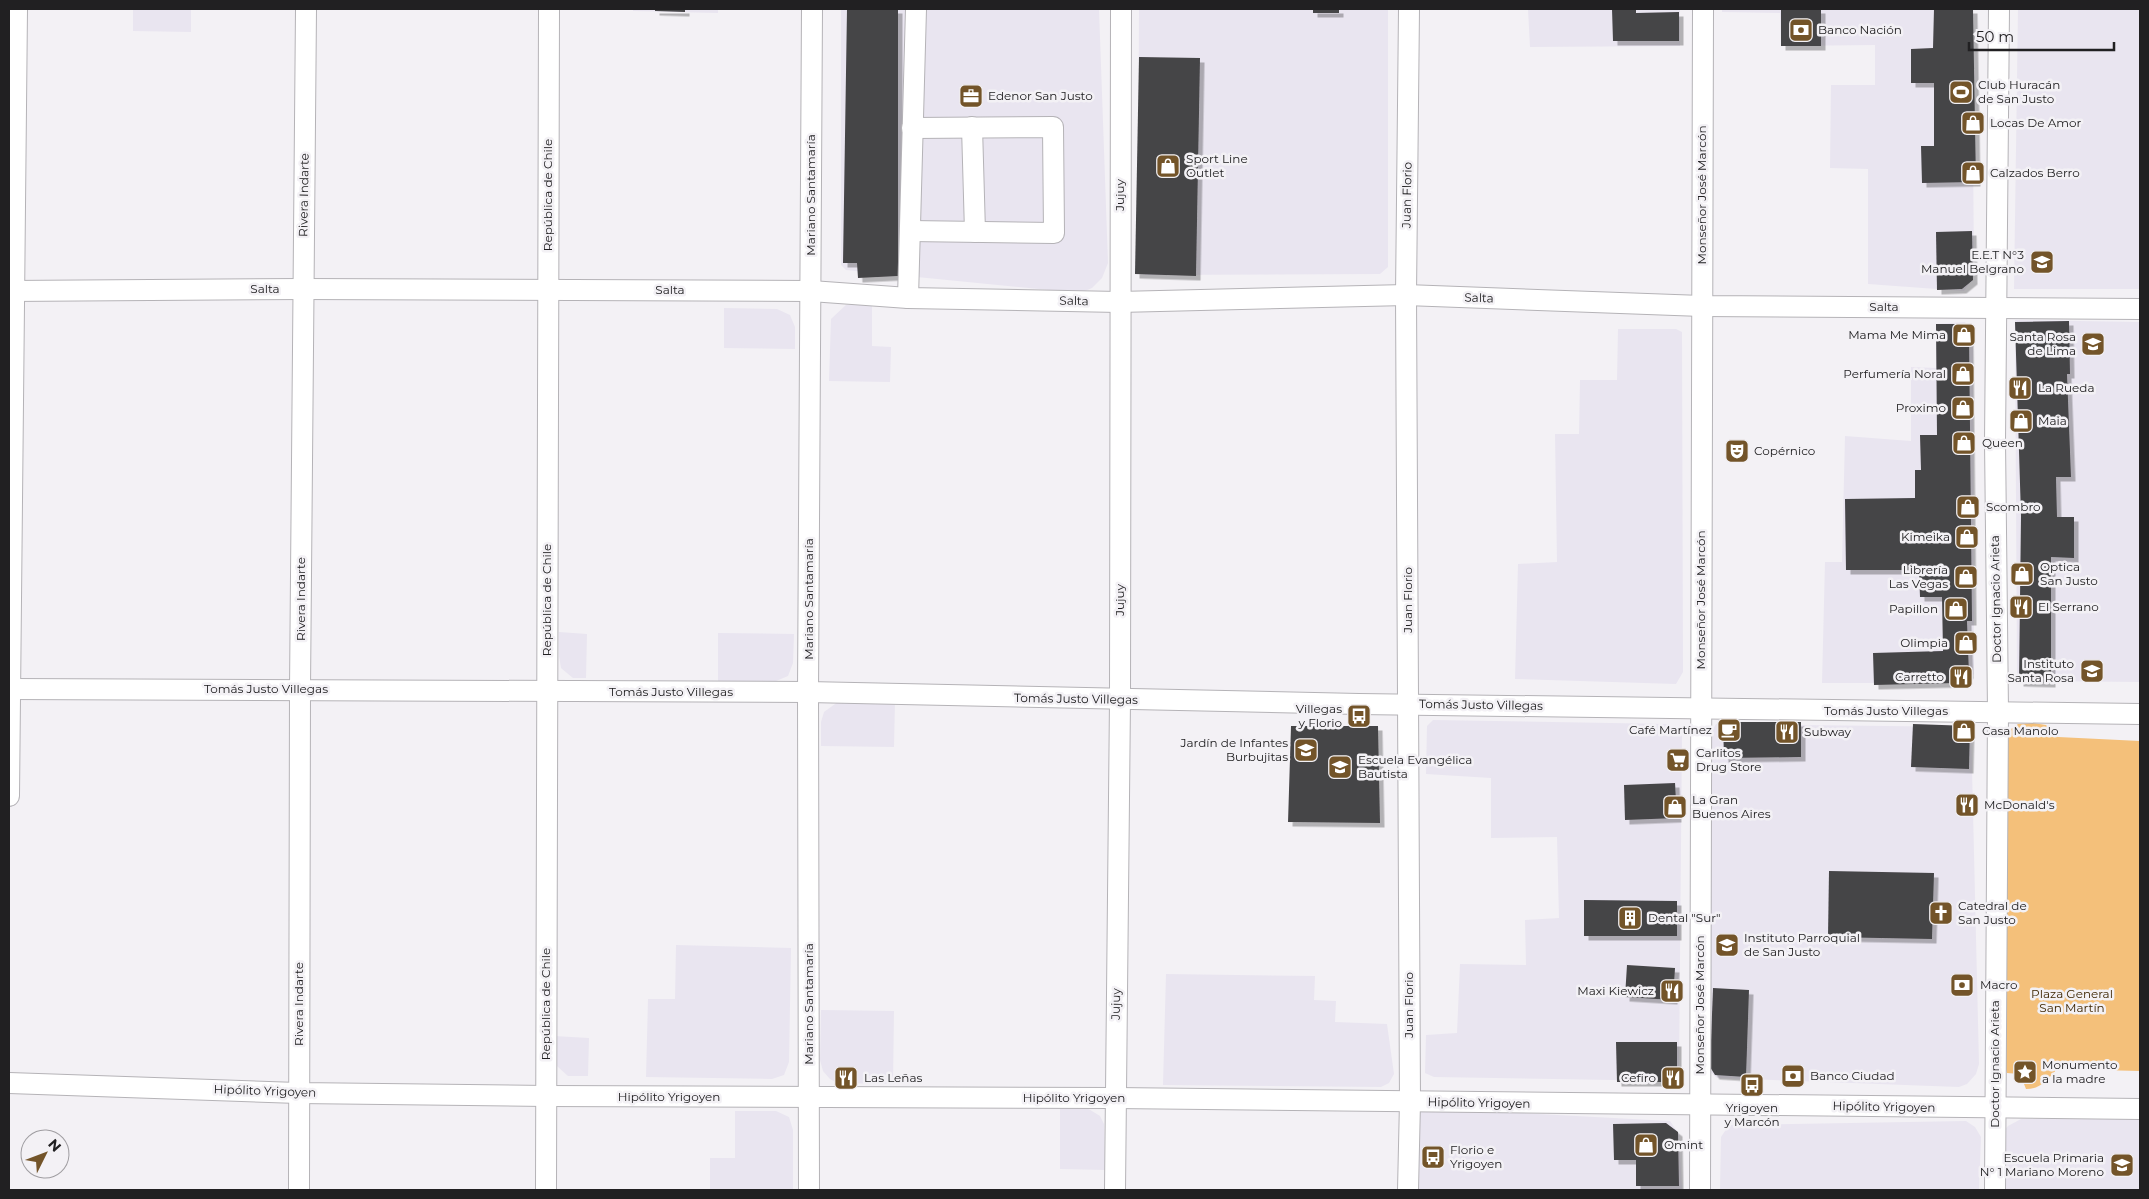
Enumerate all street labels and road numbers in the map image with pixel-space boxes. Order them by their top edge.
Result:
street label: Monseñor José Marcón [1694,125,1709,265]
street label: Mariano Santamaría [803,134,818,256]
street label: República de Chile [540,139,555,251]
street label: Rivera Indarte [295,153,312,237]
street label: Juan Florio [1398,162,1415,229]
street label: Jujuy [1112,179,1127,212]
street label: Salta [250,281,280,296]
street label: Salta [655,282,685,297]
street label: Salta [1464,289,1494,306]
street label: Salta [1059,293,1089,308]
street label: Salta [1869,299,1899,314]
street label: Monseñor José Marcón [1693,530,1708,670]
street label: Doctor Ignacio Arieta [1987,535,2004,663]
street label: Mariano Santamaría [801,538,816,660]
street label: República de Chile [539,544,554,656]
street label: Rivera Indarte [293,557,308,641]
street label: Juan Florio [1400,567,1415,634]
street label: Jujuy [1112,584,1127,617]
street label: Tomás Justo Villegas [204,681,328,696]
street label: Tomás Justo Villegas [609,684,733,699]
street label: Tomás Justo Villegas [1014,690,1138,707]
street label: Tomás Justo Villegas [1419,696,1543,713]
street label: Tomás Justo Villegas [1824,703,1948,718]
street label: Monseñor José Marcón [1692,935,1707,1075]
street label: Mariano Santamaría [801,943,816,1065]
street label: República de Chile [538,948,553,1060]
street label: Rivera Indarte [291,962,306,1046]
street label: Juan Florio [1401,972,1416,1039]
street label: Jujuy [1108,987,1123,1021]
street label: Doctor Ignacio Arieta [1987,1000,2002,1128]
street label: Hipólito Yrigoyen [213,1081,317,1100]
street label: Hipólito Yrigoyen [618,1089,720,1104]
street label: Hipólito Yrigoyen [1023,1090,1125,1105]
street label: Hipólito Yrigoyen [1428,1094,1530,1111]
street label: Hipólito Yrigoyen [1833,1098,1935,1115]

